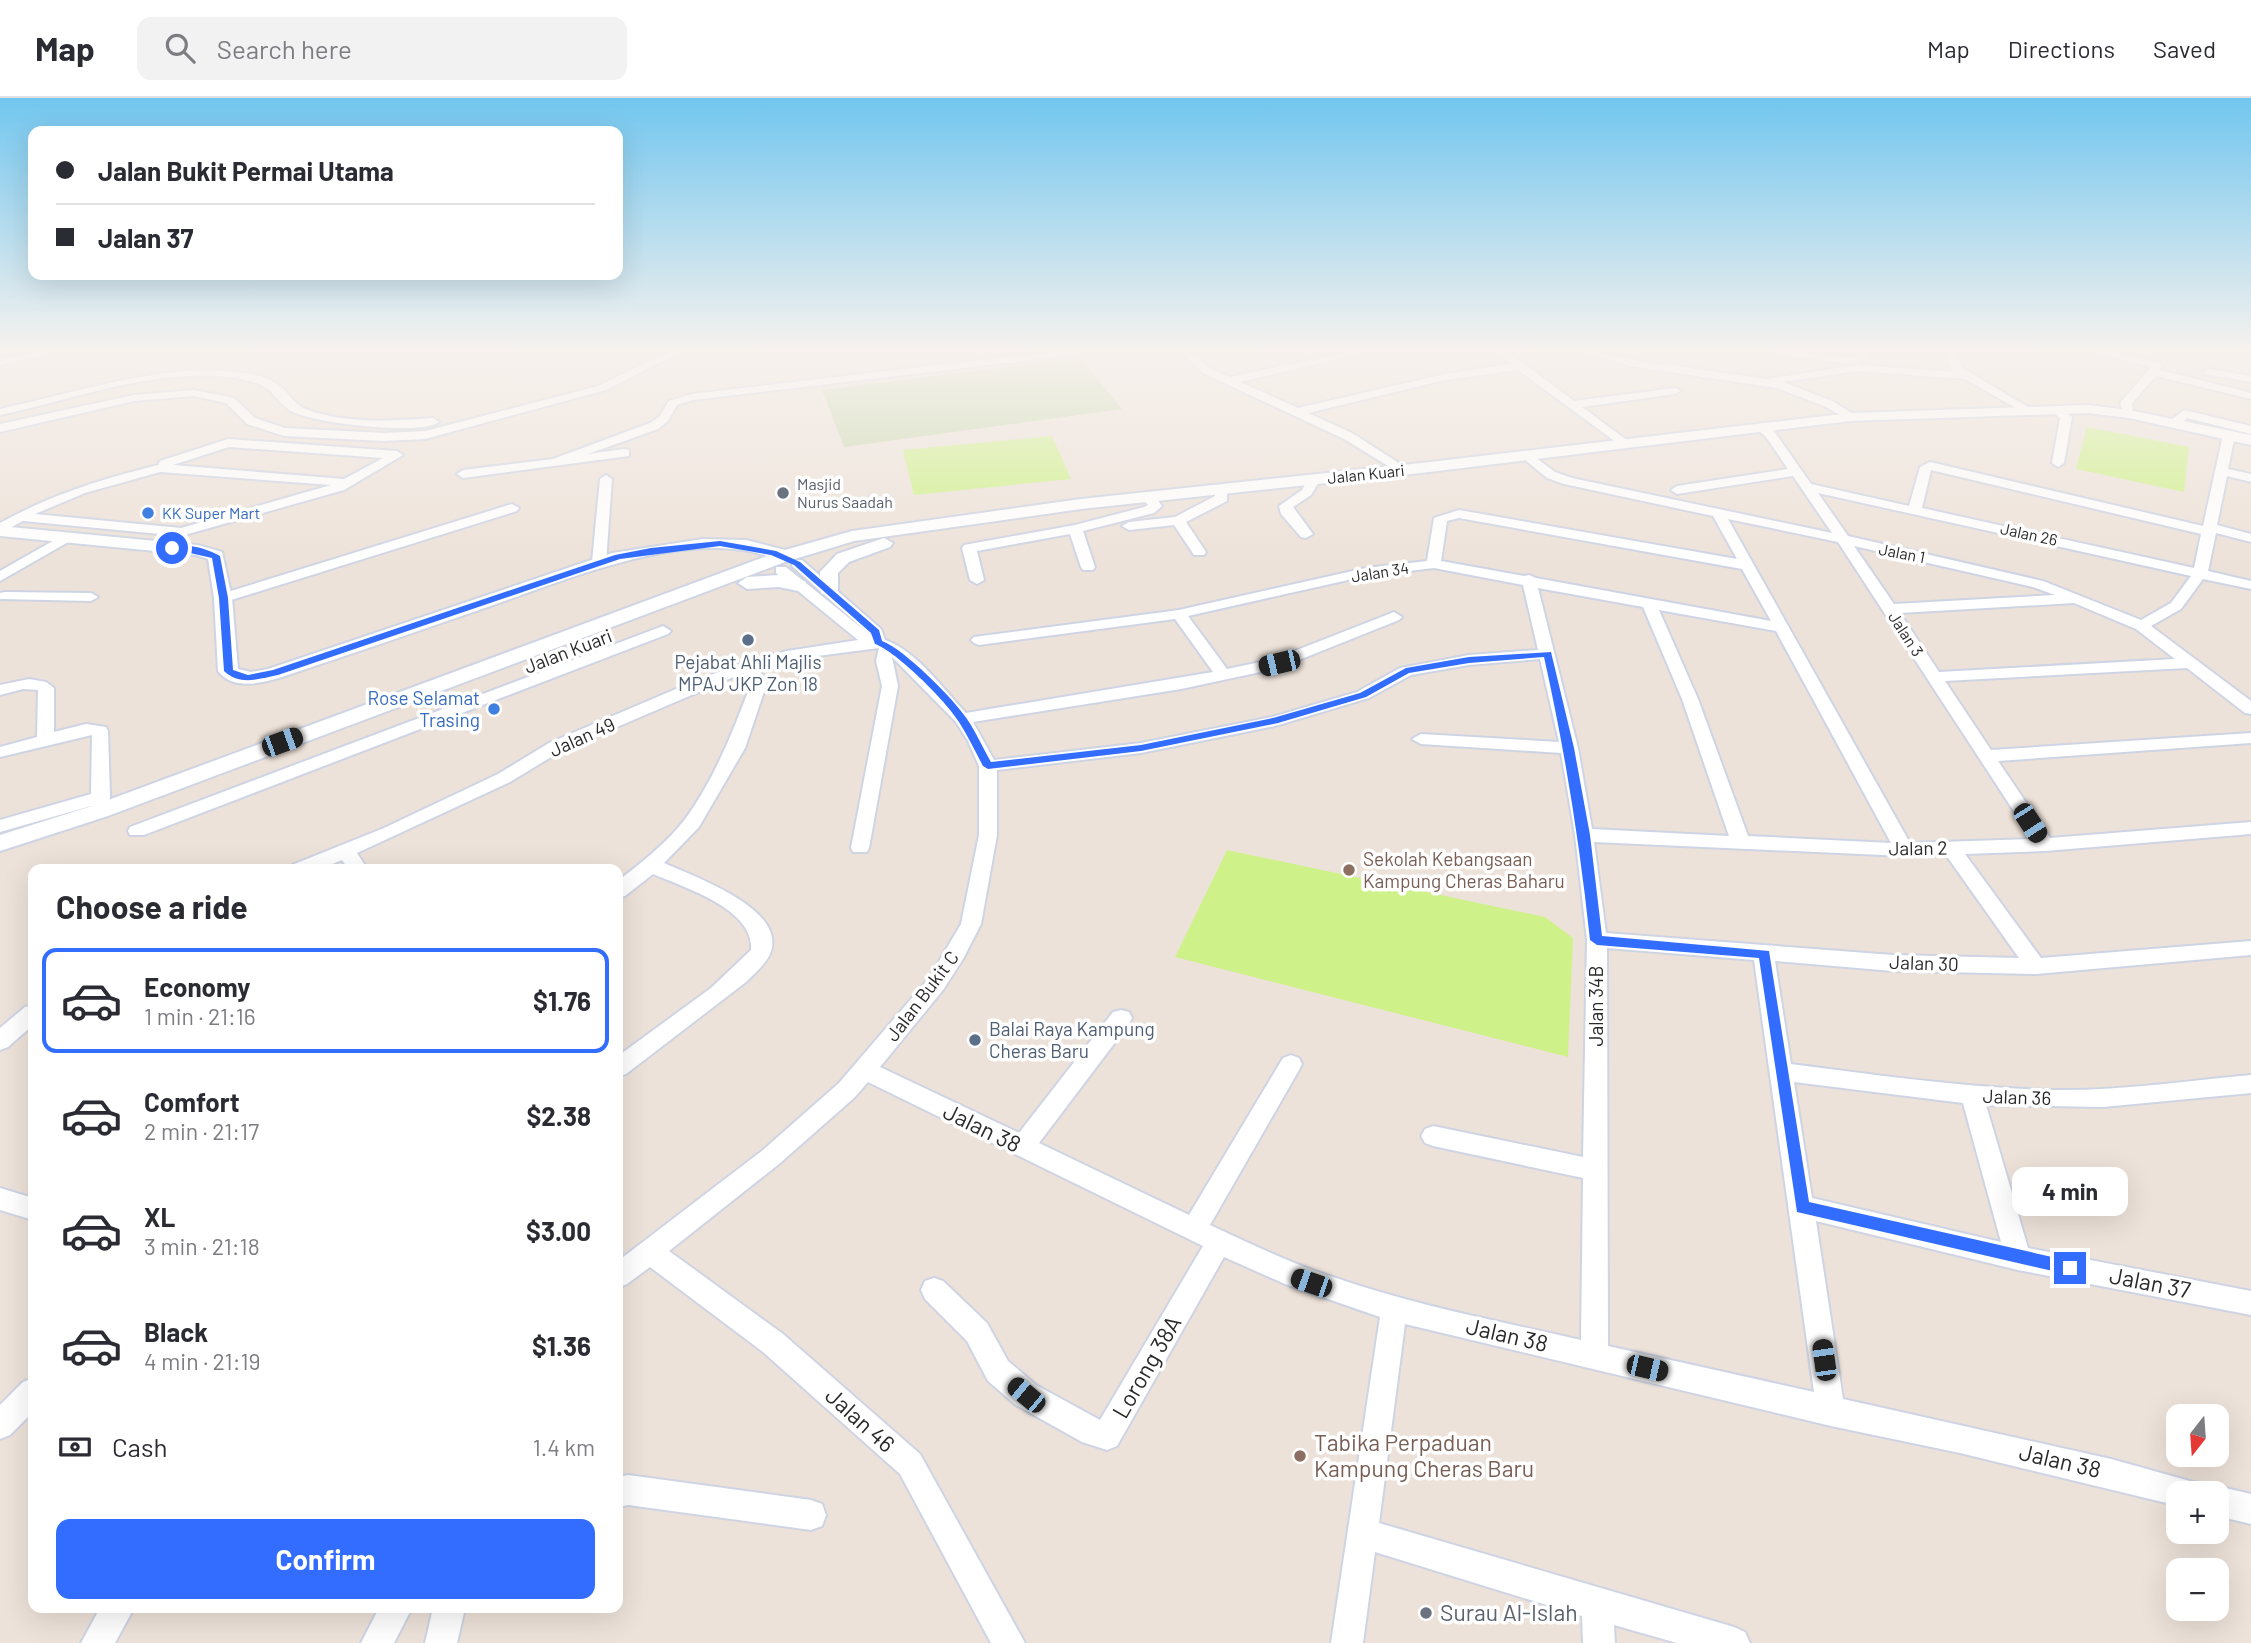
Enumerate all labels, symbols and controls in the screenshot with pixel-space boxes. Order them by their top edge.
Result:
search box [137,17,627,80]
text: Map [35,28,95,68]
icon: search [161,29,199,67]
text: Search here [217,33,352,64]
text: Map [1927,34,1970,63]
text: Directions [2008,34,2115,63]
text: Saved [2153,34,2216,63]
text: Jalan Bukit Permai Utama [98,155,394,186]
text: Jalan 37 [98,222,193,253]
street label: Jalan Kuari [1326,460,1405,487]
place label: Masjid Nurus Saadah [797,474,893,511]
marker: Masjid Nurus Saadah [775,485,791,501]
place label: KK Super Mart [162,503,260,522]
marker: KK Super Mart [140,505,156,521]
street label: Jalan 26 [1999,518,2059,549]
route start [156,532,188,564]
street label: Jalan 1 [1877,539,1927,566]
street label: Jalan 34 [1350,558,1410,585]
street label: Jalan 3 [1885,608,1928,660]
street label: Jalan Kuari [521,623,615,678]
marker: Pejabat Ahli Majlis MPAJ JKP Zon 18 [740,632,756,648]
car [1257,648,1302,678]
place label: Pejabat Ahli Majlis MPAJ JKP Zon 18 [674,650,822,695]
place label: Rose Selamat Trasing [367,686,480,731]
marker: Rose Selamat Trasing [486,701,502,717]
street label: Jalan 49 [546,712,618,761]
car [259,725,306,759]
car [2010,800,2051,846]
street label: Jalan 2 [1888,835,1948,860]
place label: Sekolah Kebangsaan Kampung Cheras Baharu [1363,847,1565,892]
marker: Sekolah Kebangsaan Kampung Cheras Baharu [1341,862,1357,878]
text: Choose a ride [56,887,248,925]
street label: Jalan Bukit C [880,946,963,1045]
street label: Jalan 30 [1889,950,1959,975]
street label: Jalan 34B [1584,966,1607,1046]
icon: car [60,969,123,1032]
text: Economy [144,971,250,1002]
text: $1.76 [533,985,591,1016]
text: 1 min · 21:16 [144,1002,256,1030]
place label: Balai Raya Kampung Cheras Baru [989,1017,1155,1062]
marker: Balai Raya Kampung Cheras Baru [967,1032,983,1048]
icon: car [60,1084,123,1147]
street label: Jalan 36 [1982,1084,2052,1109]
text: Comfort [144,1086,240,1117]
street label: Jalan 38 [939,1096,1026,1158]
text: $2.38 [526,1100,591,1131]
text: 2 min · 21:17 [144,1117,259,1145]
callout: 4 min [2012,1166,2128,1216]
text: 4 min [2042,1177,2098,1205]
icon: car [60,1199,123,1262]
text: XL [144,1201,175,1232]
text: $3.00 [526,1215,591,1246]
text: 3 min · 21:18 [144,1232,260,1260]
route end [2054,1252,2086,1284]
street label: Jalan 37 [2107,1260,2193,1304]
car [1288,1266,1335,1300]
street label: Lorong 38A [1106,1310,1187,1423]
street label: Jalan 38 [1464,1311,1551,1357]
icon: car [60,1314,123,1377]
text: Black [144,1316,208,1347]
text: $1.36 [532,1330,591,1361]
car [1811,1338,1838,1382]
text: 4 min · 21:19 [144,1347,260,1375]
car [1625,1353,1670,1383]
car [1004,1373,1049,1417]
street label: Jalan 46 [820,1381,901,1458]
north arrow [2166,1404,2230,1466]
map controls [2166,1404,2229,1621]
icon: cash [56,1428,94,1466]
place label: Tabika Perpaduan Kampung Cheras Baru [1314,1428,1534,1482]
text: Cash [112,1431,167,1462]
text: 1.4 km [533,1433,595,1461]
street label: Jalan 38 [2017,1437,2104,1483]
marker: Tabika Perpaduan Kampung Cheras Baru [1292,1448,1308,1464]
button: + [2166,1481,2229,1544]
button: Confirm [56,1519,595,1599]
button: − [2166,1558,2229,1621]
place label: Surau Al-Islah [1440,1598,1578,1626]
marker: Surau Al-Islah [1418,1605,1434,1621]

